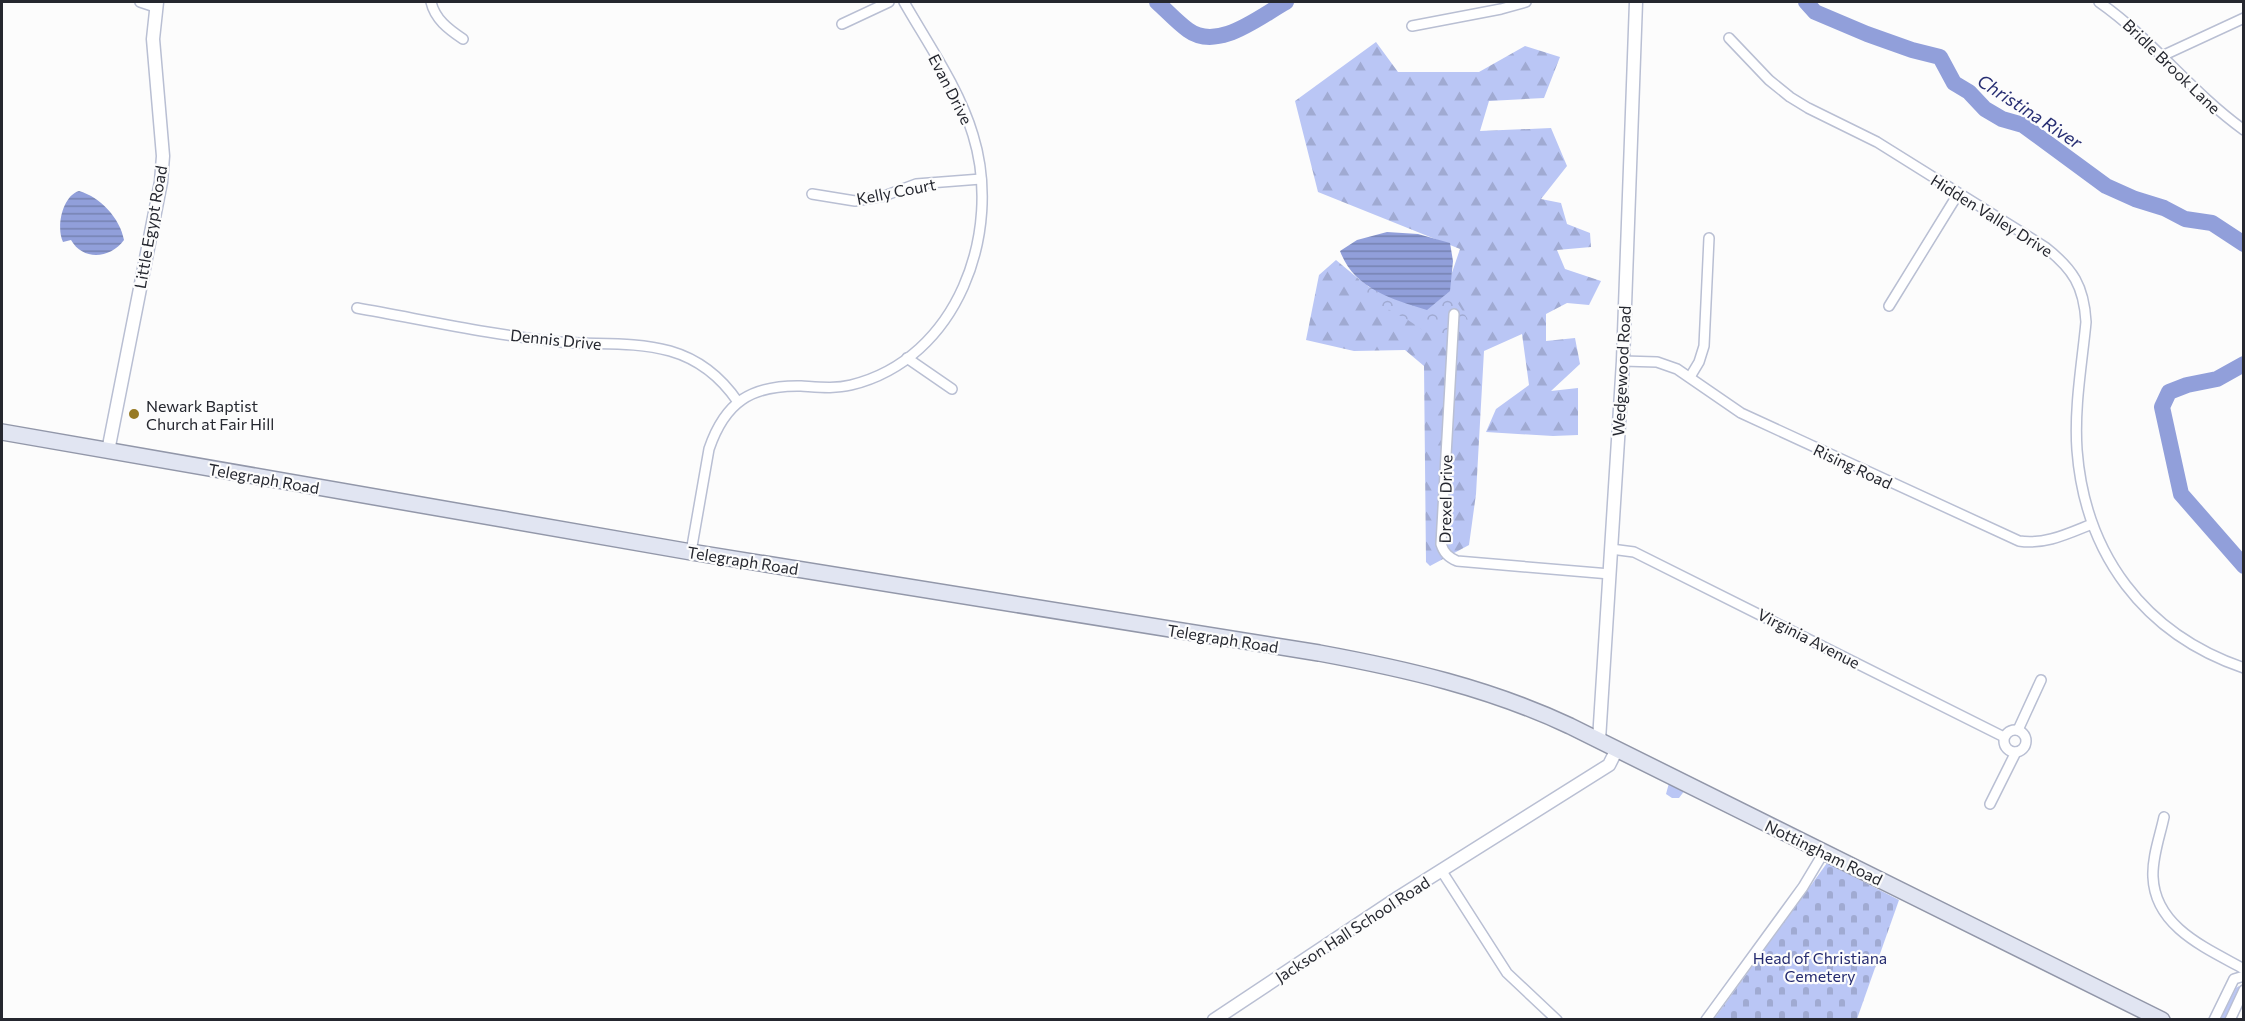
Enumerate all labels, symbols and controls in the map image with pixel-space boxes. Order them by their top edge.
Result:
street label: Bridle Brook Lane [2119,15,2225,117]
street label: Evan Drive [925,51,977,127]
water label: Christina River [1974,69,2087,153]
street label: Little Egypt Road [130,164,170,290]
street label: Hidden Valley Drive [1928,170,2056,260]
street label: Kelly Court [855,174,938,208]
street label: Wedgewood Road [1608,305,1634,437]
street label: Dennis Drive [509,325,603,353]
place label: Newark Baptist Church at Fair Hill [146,396,274,433]
marker: Newark Baptist Church at Fair Hill [127,407,141,421]
street label: Rising Road [1811,440,1895,492]
street label: Drexel Drive [1435,454,1455,544]
street label: Telegraph Road [207,459,321,497]
street label: Telegraph Road [686,542,800,578]
street label: Virginia Avenue [1755,604,1863,672]
street label: Telegraph Road [1166,620,1280,656]
street label: Nottingham Road [1762,815,1886,889]
street label: Jackson Hall School Road [1271,872,1433,986]
park label: Head of Christiana Cemetery [1753,948,1887,985]

